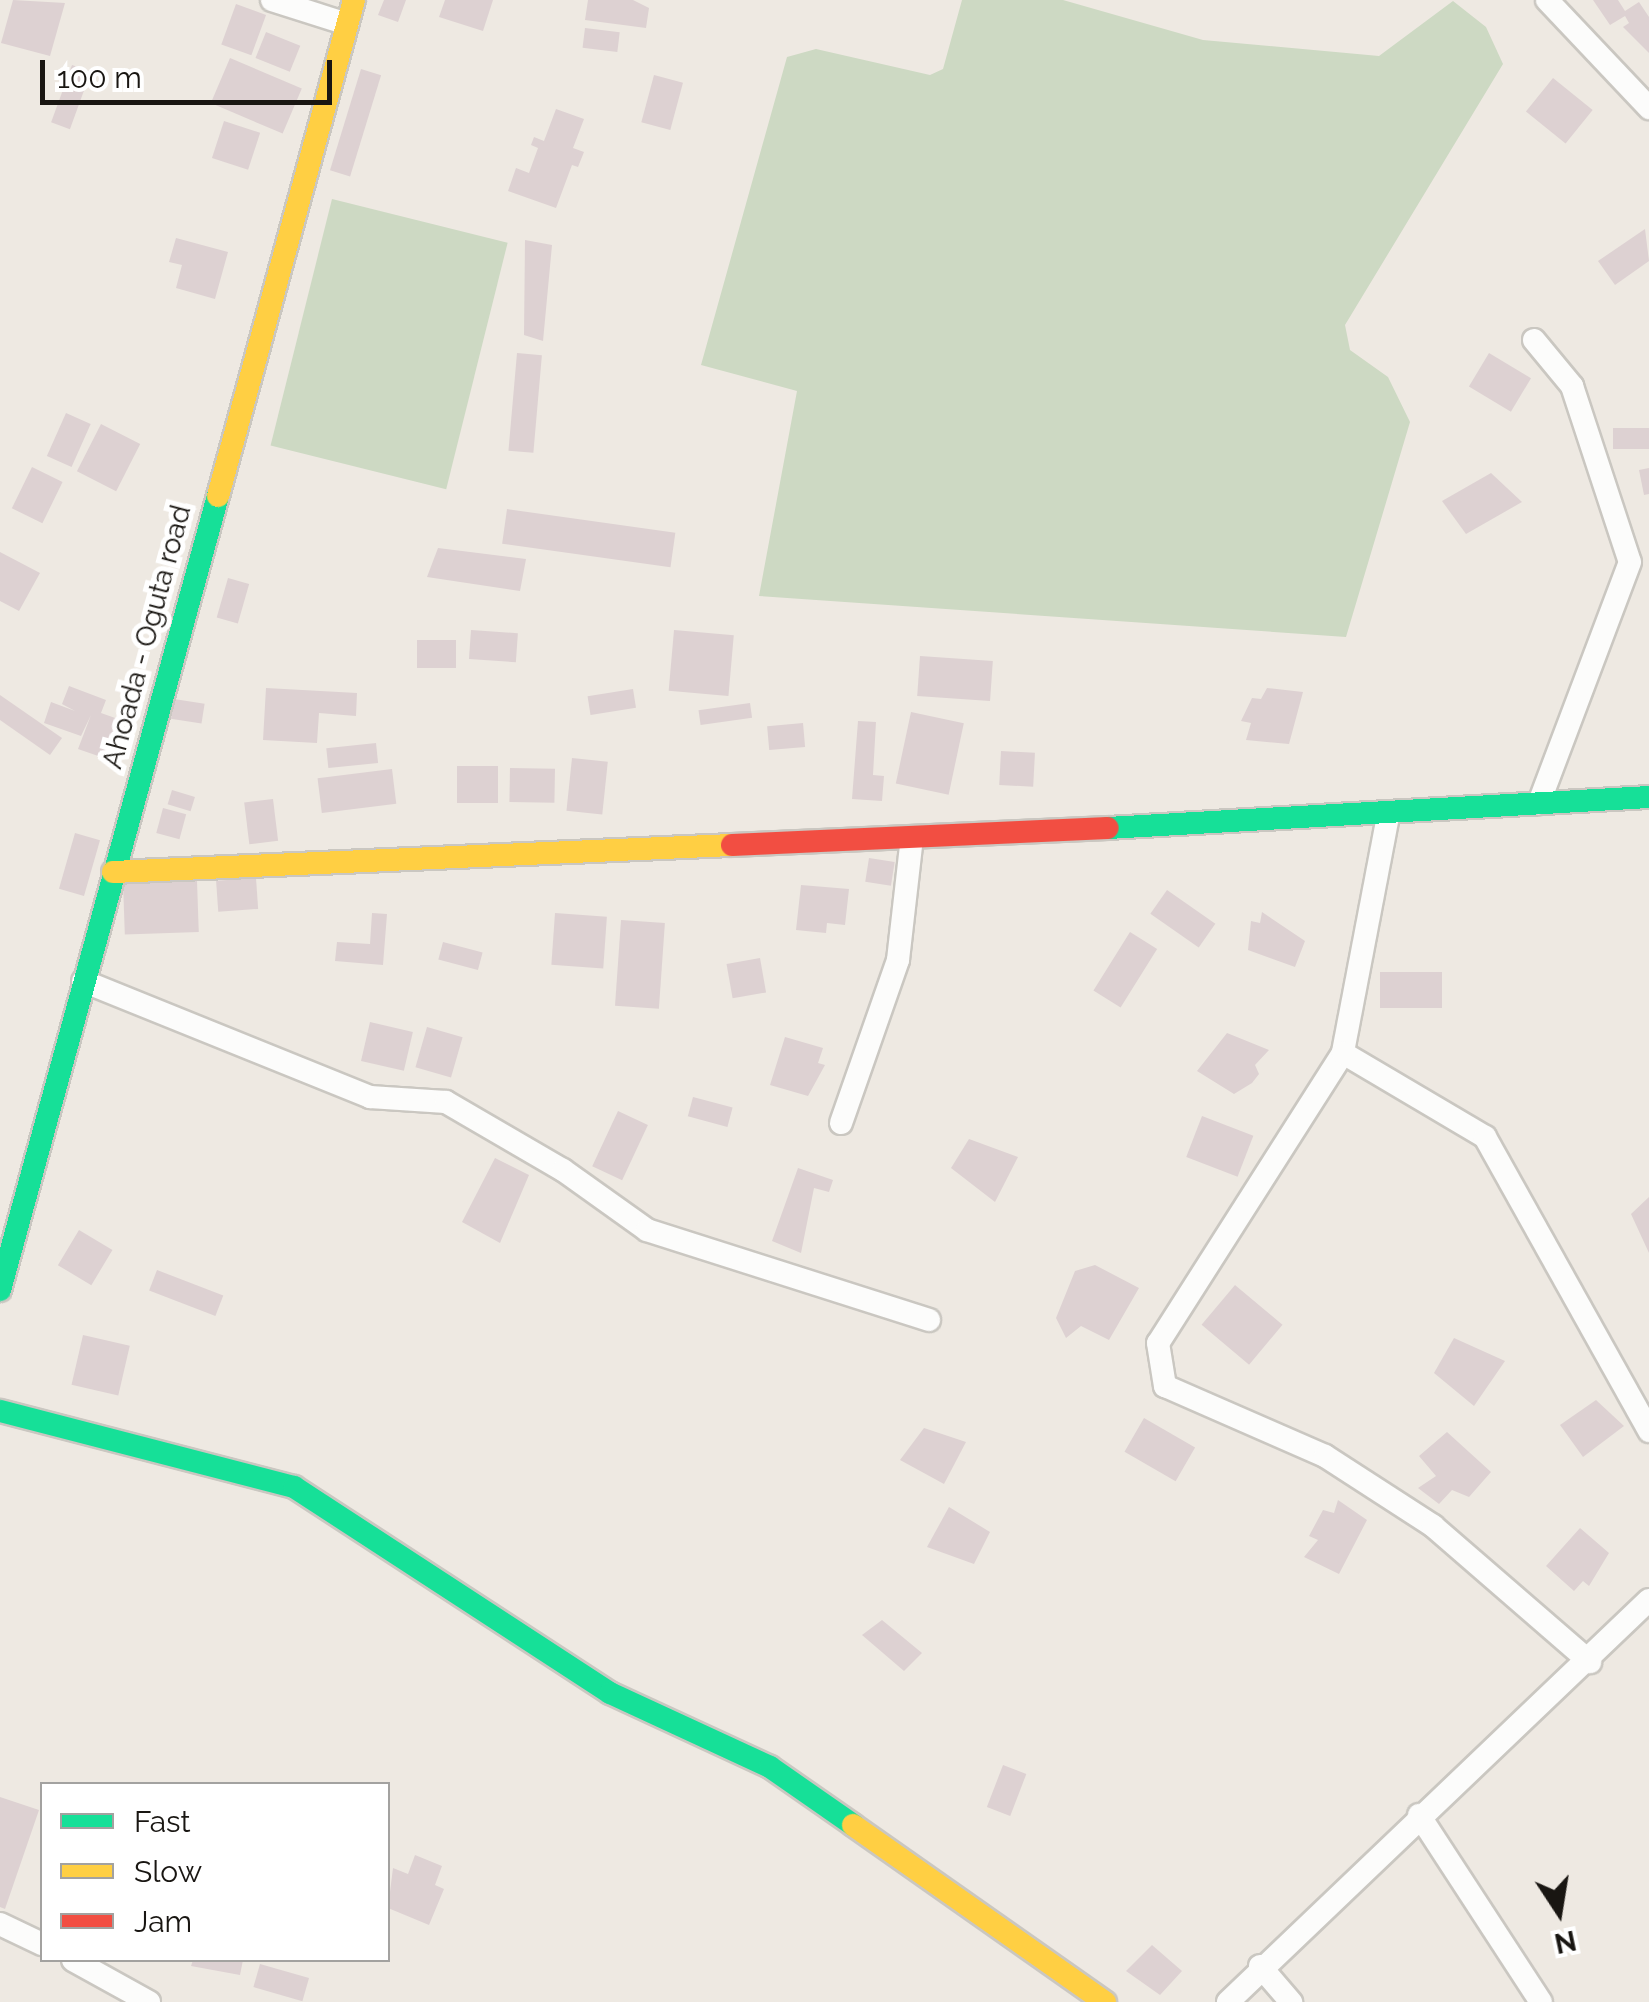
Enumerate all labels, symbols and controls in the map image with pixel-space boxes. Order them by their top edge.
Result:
scale bar [45,40,338,102]
text: 100 m [57,60,142,95]
street label: Ahoada - Oguta road [96,502,198,772]
legend [40,1782,390,1962]
text: Fast [134,1804,191,1839]
text: Slow [134,1854,202,1889]
north arrow [1509,1862,1609,1962]
text: Jam [134,1904,192,1939]
text: N [1551,1923,1579,1960]

